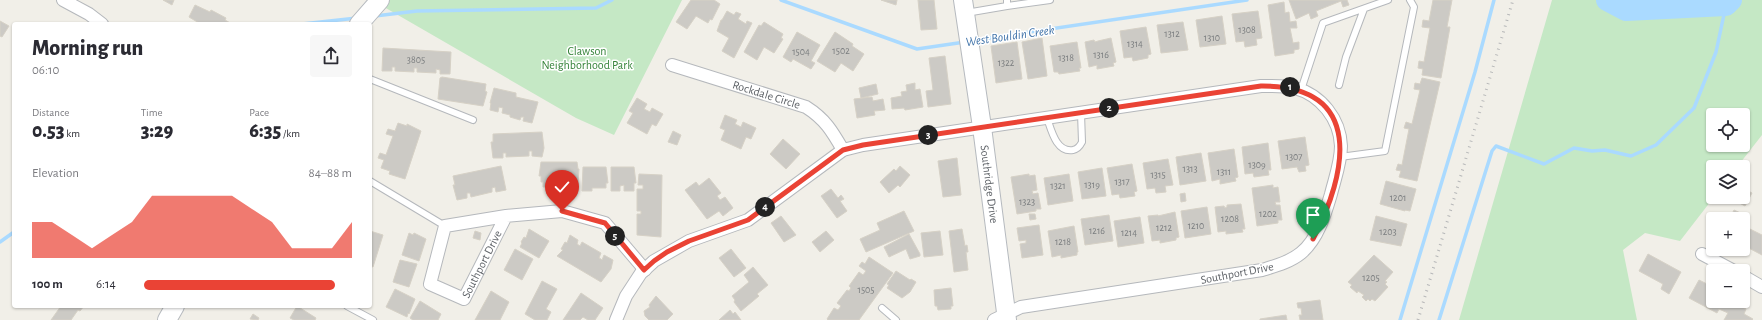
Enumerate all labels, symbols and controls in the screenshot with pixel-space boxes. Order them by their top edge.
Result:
water label: West Bouldin Creek [965,24,1055,49]
house number: 1308 [1238,25,1256,35]
house number: 1312 [1164,29,1180,39]
house number: 1310 [1204,33,1220,43]
button: share [310,35,352,77]
text: Morning run [32,37,143,59]
house number: 1314 [1127,39,1143,49]
park label: Clawson Neighborhood Park [541,45,633,71]
house number: 1502 [832,46,850,56]
house number: 1504 [792,47,810,57]
house number: 1316 [1093,50,1109,60]
house number: 1318 [1058,53,1074,63]
house number: 3805 [407,55,425,65]
house number: 1322 [998,58,1015,68]
text: 06:10 [32,64,59,77]
pin: 1 [1280,77,1300,97]
street label: Rockdale Circle [731,78,802,111]
text: 1 [1288,81,1292,92]
pin: 2 [1099,98,1119,118]
text: 2 [1106,102,1112,113]
text: Distance [32,107,69,118]
text: Time [141,107,163,118]
text: Pace [249,107,269,118]
map controls [1706,108,1750,308]
button: locate [1706,108,1750,152]
text: 0.53 [32,121,64,141]
text: 3:29 [141,121,173,141]
text: 6:35 [249,121,281,141]
pin: 3 [918,125,938,145]
text: km [64,128,80,139]
text: /km [281,128,300,139]
text: 3 [926,129,930,140]
street label: Southridge Drive [978,144,1000,224]
house number: 1307 [1285,152,1303,162]
house number: 1309 [1248,160,1266,170]
button: layers [1706,160,1750,204]
house number: 1313 [1182,164,1198,174]
text: Elevation [32,167,79,180]
text: 84–88 m [309,167,352,180]
house number: 1311 [1217,167,1231,177]
pin [545,170,579,211]
house number: 1315 [1150,170,1166,180]
icon: check [551,176,573,198]
house number: 1317 [1114,177,1130,187]
house number: 1319 [1084,180,1100,190]
house number: 1321 [1050,181,1066,191]
house number: 1201 [1390,193,1406,203]
pin: 4 [755,197,775,217]
house number: 1323 [1019,197,1035,207]
pin [1296,198,1330,239]
text: 4 [762,201,768,212]
icon: arrive [1302,204,1324,226]
house number: 1202 [1259,209,1277,219]
button: + [1706,212,1750,256]
house number: 1208 [1221,214,1239,224]
house number: 1210 [1188,221,1204,231]
house number: 1212 [1156,223,1172,233]
pin: 5 [605,226,625,246]
house number: 1216 [1089,226,1105,236]
house number: 1203 [1379,227,1397,237]
street label: Southport Drive [460,228,504,300]
house number: 1214 [1121,228,1137,238]
text: 5 [613,230,617,241]
house number: 1218 [1055,237,1071,247]
street label: Southport Drive [1200,260,1274,286]
button: − [1706,264,1750,308]
house number: 1205 [1362,273,1380,283]
text: 100 m [32,278,63,291]
text: 6:14 [96,278,116,291]
house number: 1505 [857,285,875,295]

